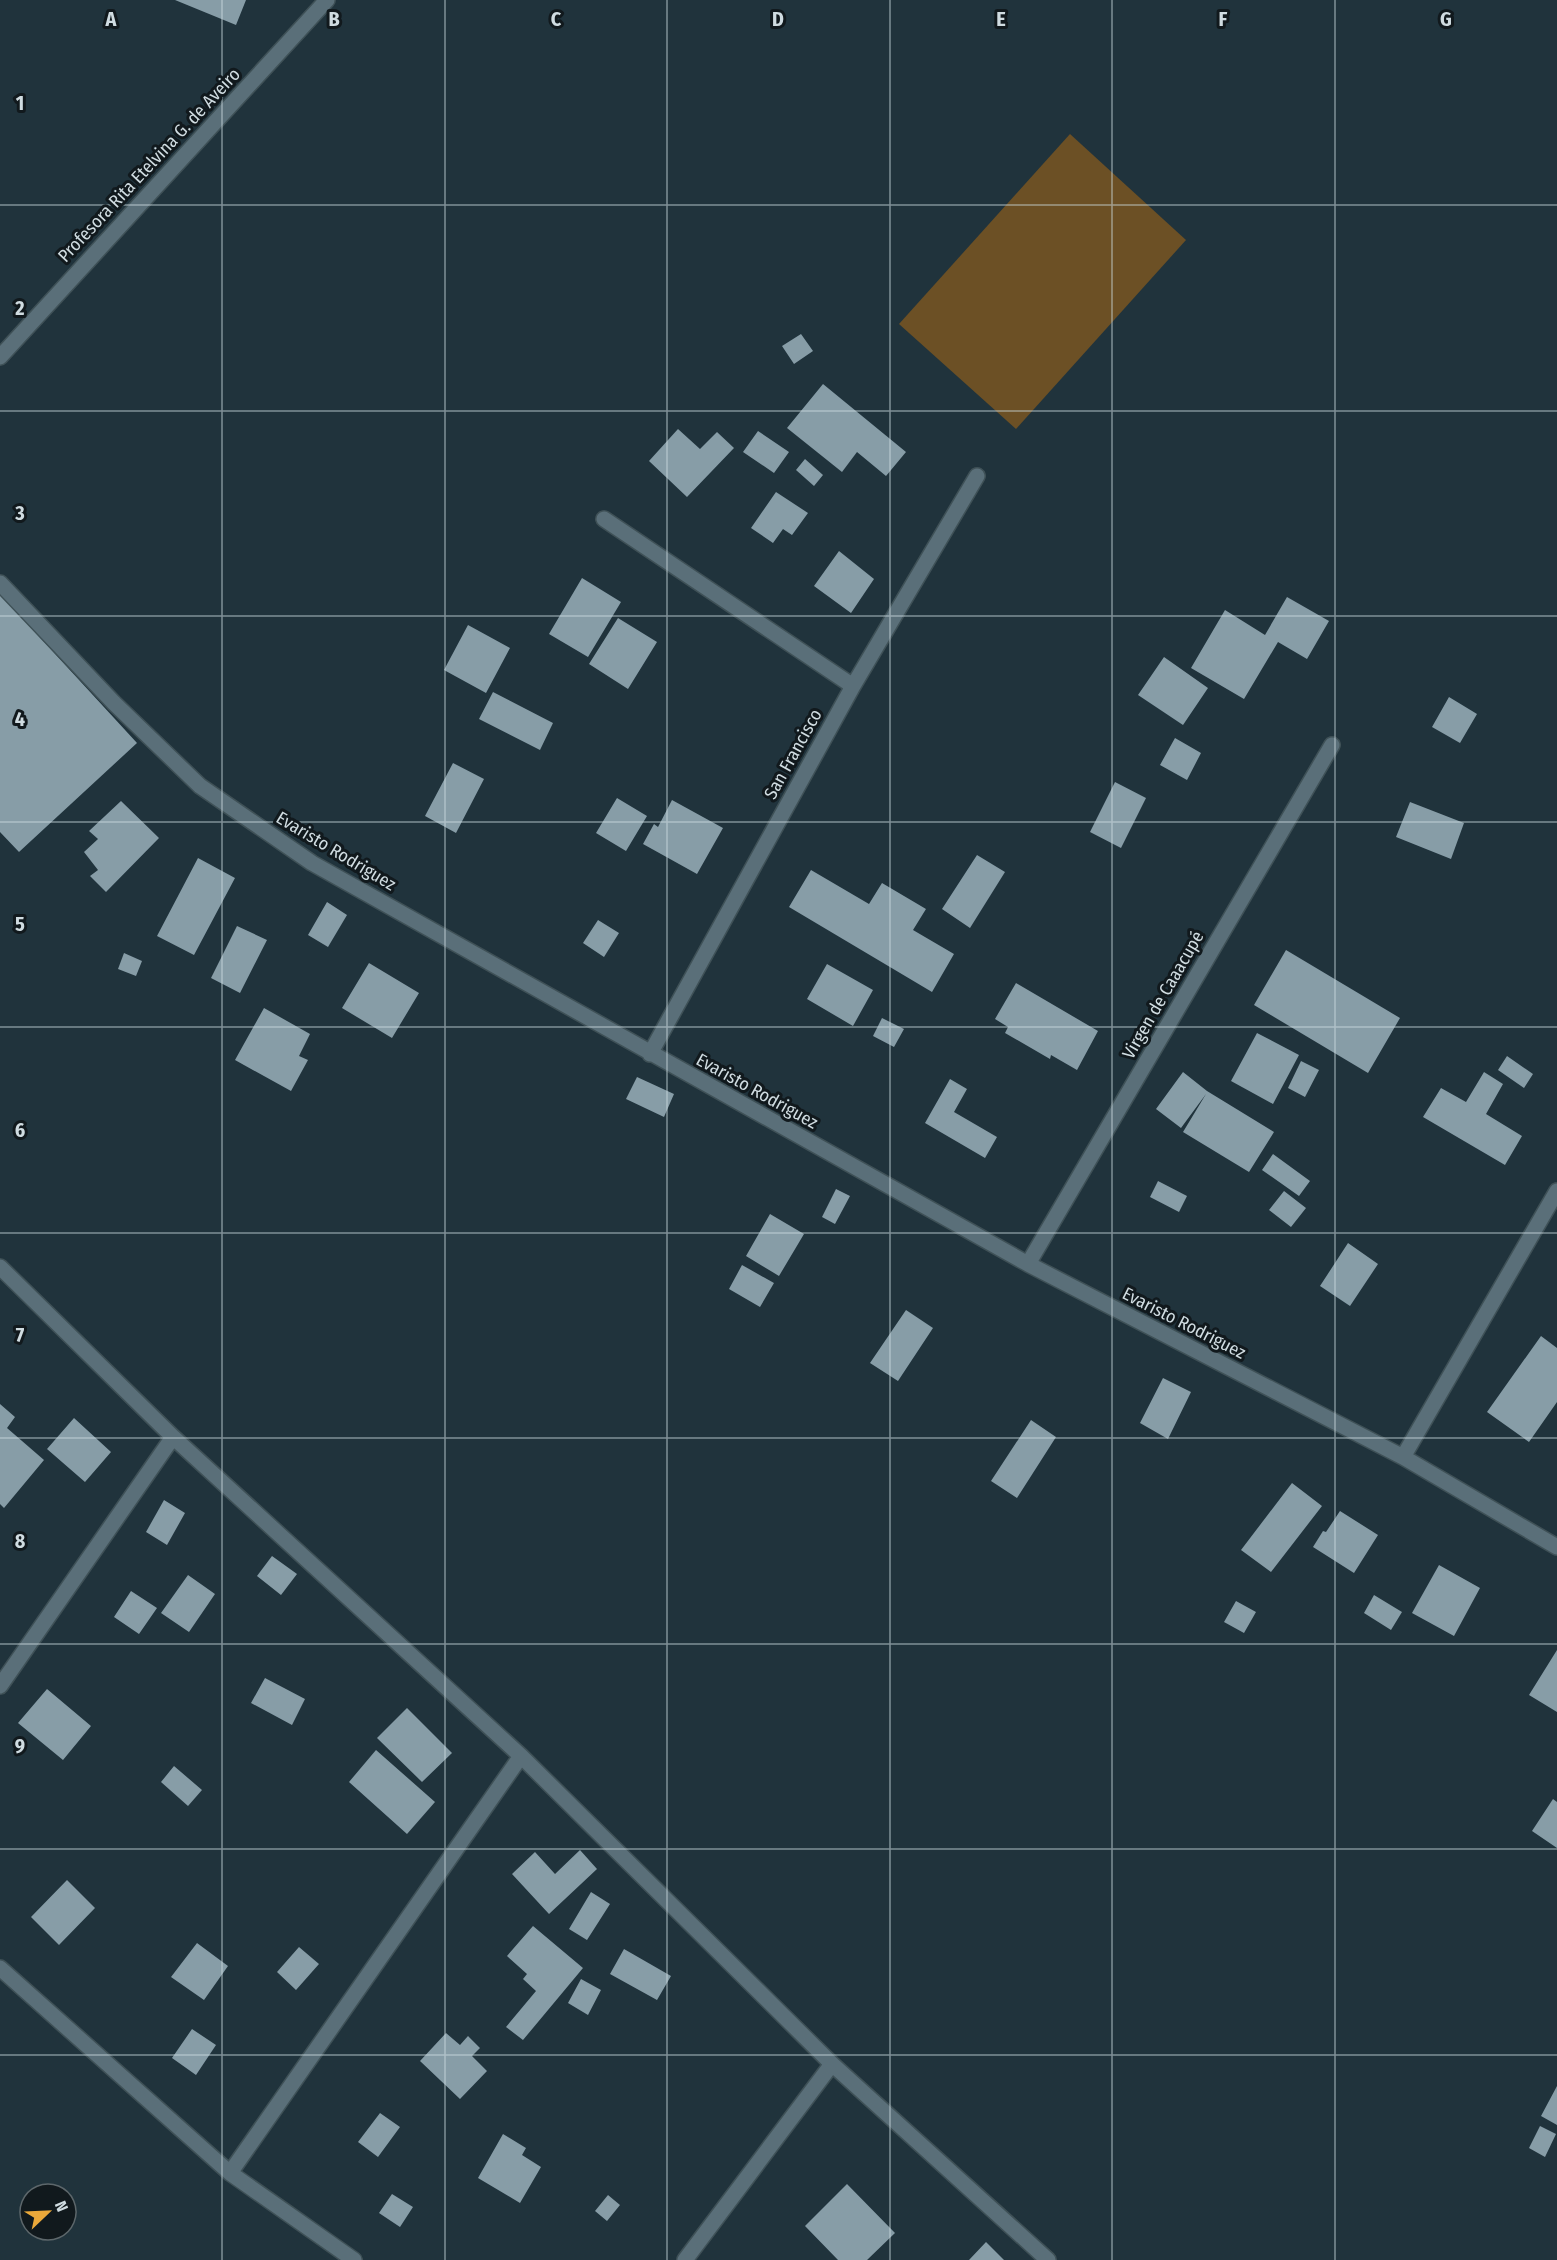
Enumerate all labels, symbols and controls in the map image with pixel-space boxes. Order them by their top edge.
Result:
text: A [105,7,118,31]
text: B [328,7,340,31]
text: C [551,7,562,31]
text: D [772,7,784,31]
text: E [996,7,1006,31]
text: F [1219,7,1228,31]
text: G [1440,7,1452,31]
street label: Profesora Rita Etelvina G. de Aveiro [53,63,245,267]
text: 1 [16,91,24,115]
text: 2 [14,296,25,320]
text: 3 [14,501,25,525]
street label: San Francisco [759,705,827,803]
text: 4 [15,707,25,731]
street label: Evaristo Rodriguez [272,807,400,895]
text: 5 [15,912,25,936]
street label: Virgen de Caaacupé [1117,927,1209,1063]
street label: Evaristo Rodriguez [692,1049,822,1133]
text: 6 [15,1118,25,1142]
street label: Evaristo Rodriguez [1119,1282,1249,1364]
text: 7 [16,1323,25,1347]
text: 8 [15,1529,26,1553]
text: 9 [15,1734,25,1758]
north arrow [18,2182,78,2242]
text: N [51,2198,72,2214]

